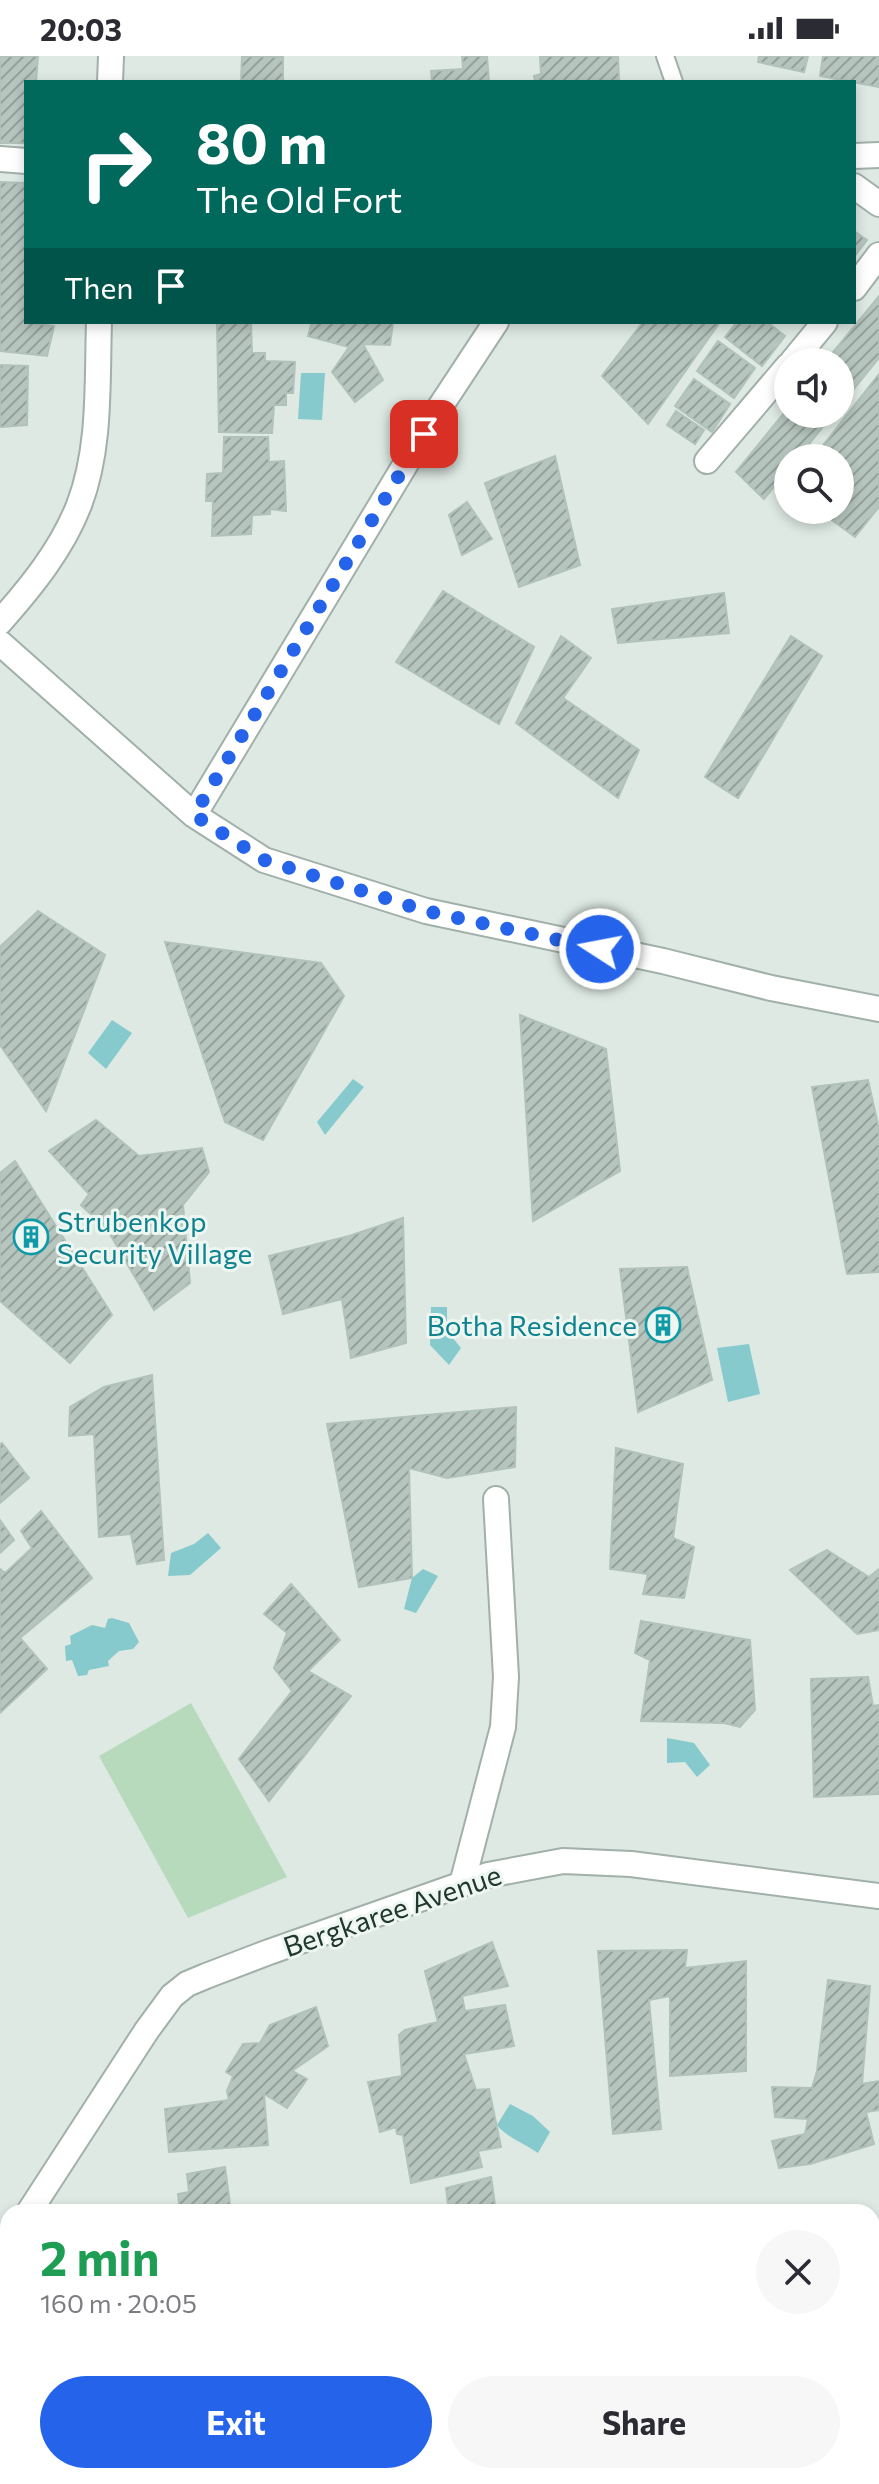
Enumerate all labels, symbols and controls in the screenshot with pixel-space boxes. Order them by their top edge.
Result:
text: 20:03 [40,10,122,47]
text: 80 m [196,107,327,176]
icon: right [64,112,168,216]
text: The Old Fort [196,176,402,220]
icon: arrive [149,264,193,308]
text: Then [64,268,133,305]
map controls [774,348,854,524]
button: sound [774,348,854,428]
pin [390,400,458,468]
icon: arrive [402,412,446,456]
button: search [774,444,854,524]
position arrow [558,907,642,991]
place label: Strubenkop Security Village [57,1204,252,1270]
building icon: Strubenkop Security Village [12,1218,50,1256]
building icon: Botha Residence [644,1306,682,1344]
place label: Botha Residence [427,1308,637,1342]
street label: Bergkaree Avenue [279,1857,505,1963]
text: 2 min [40,2227,160,2286]
button: close [756,2230,840,2314]
text: 160 m · 20:05 [40,2287,197,2318]
button: Exit [40,2376,432,2468]
button: Share [448,2376,840,2468]

